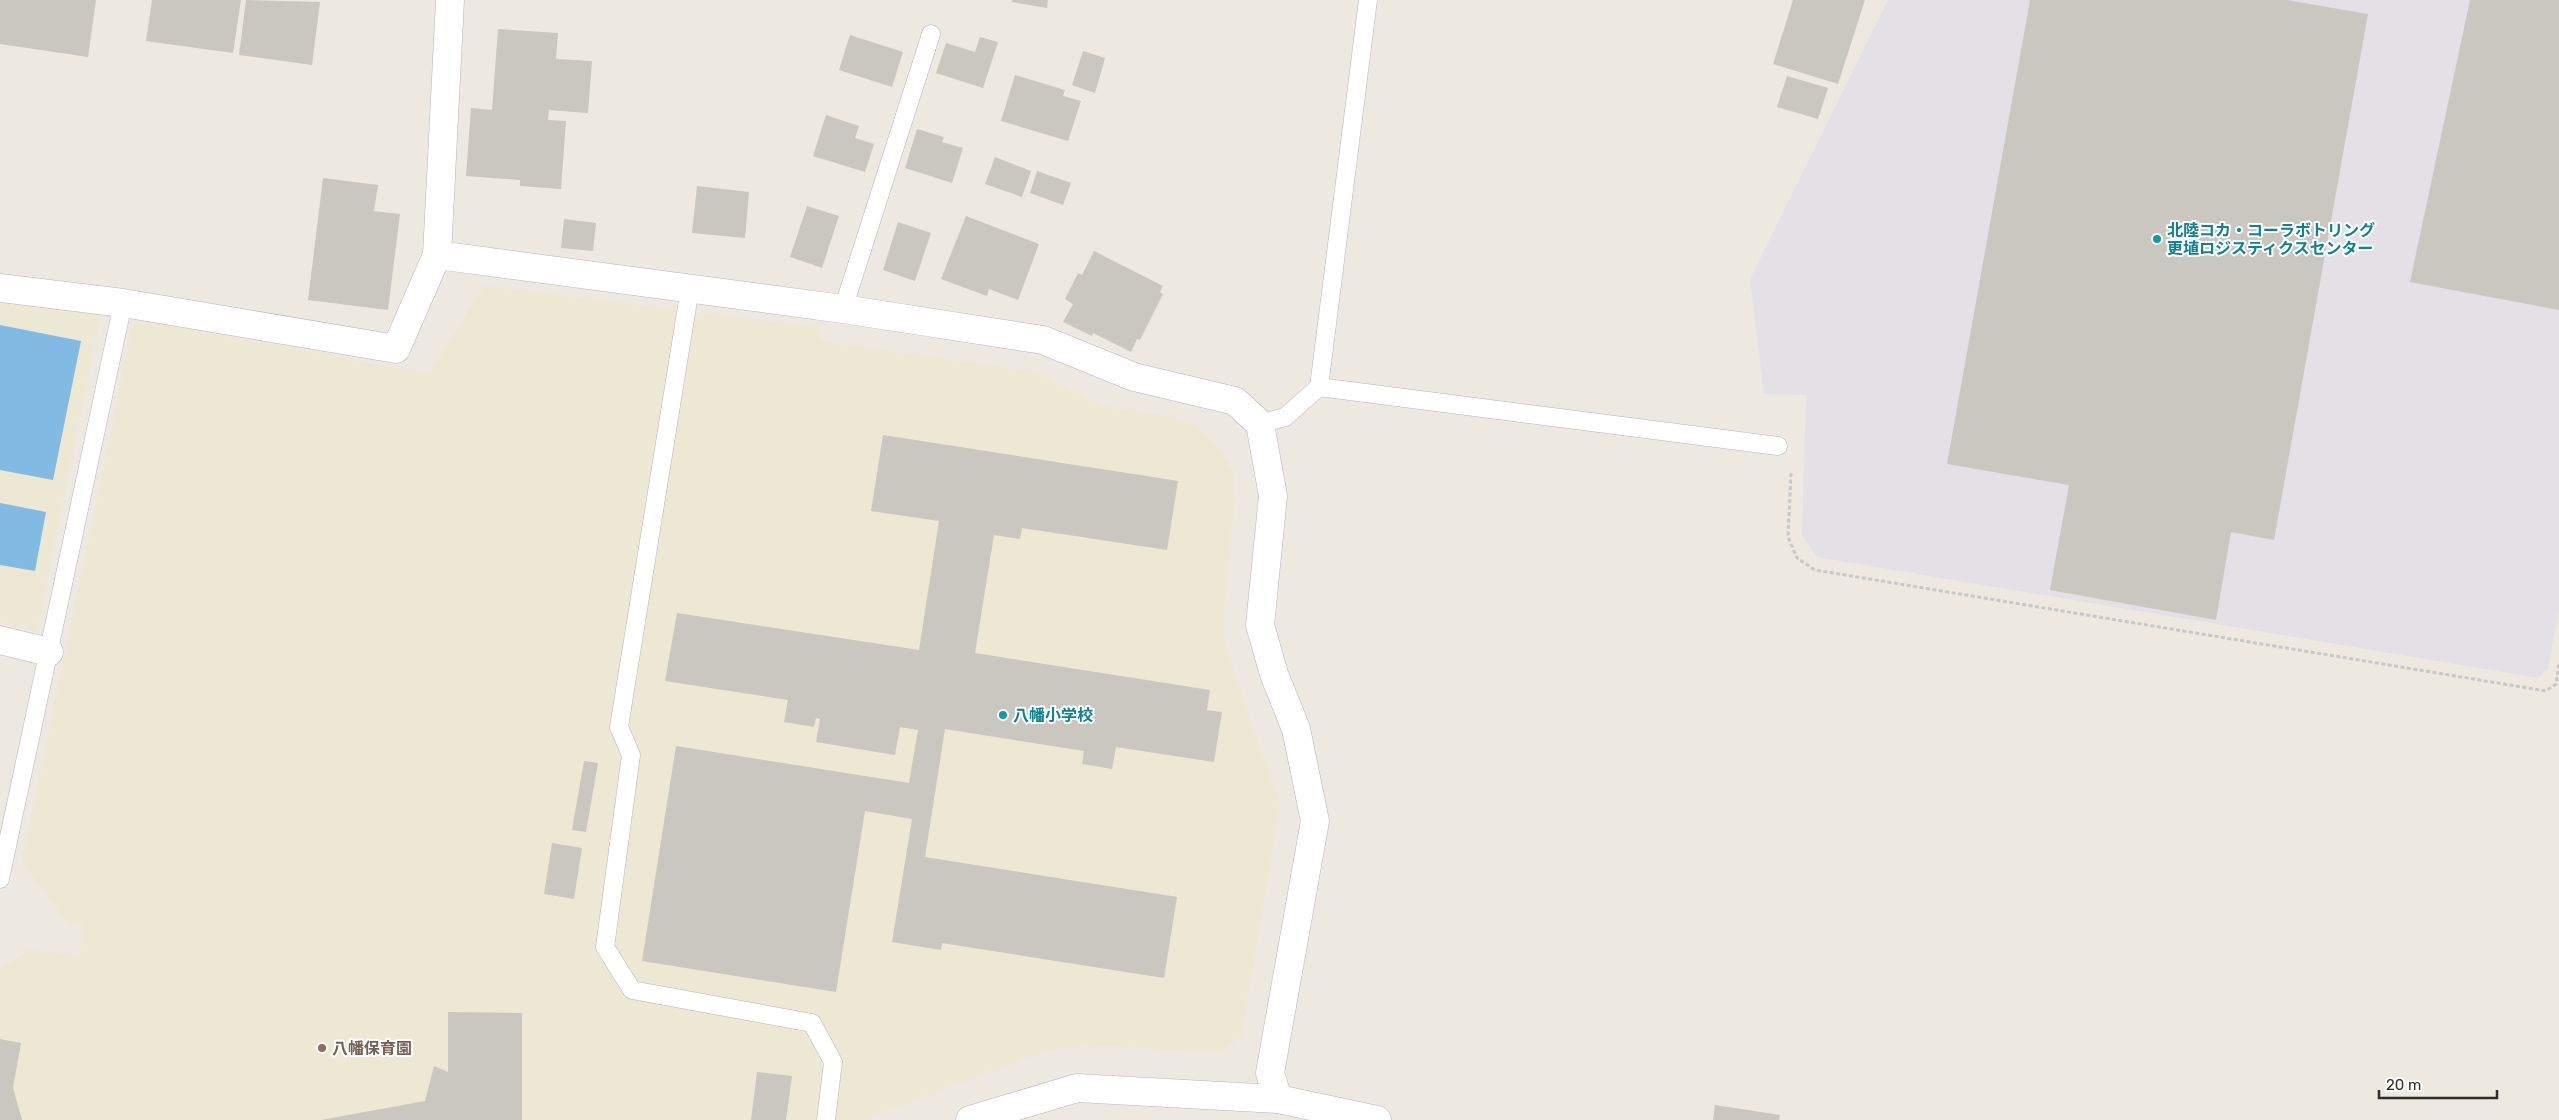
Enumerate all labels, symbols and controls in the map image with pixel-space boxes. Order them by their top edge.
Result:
place label: 北陸コカ・コーラボトリング 更埴ロジスティクスセンター [2167,221,2375,258]
marker: 北陸コカ・コーラボトリング 更埴ロジスティクスセンター [2151,233,2163,245]
place label: 八幡小学校 [1013,706,1093,725]
marker: 八幡小学校 [997,709,1009,721]
place label: 八幡保育園 [332,1039,412,1058]
marker: 八幡保育園 [316,1042,328,1054]
scale bar [2379,1068,2496,1100]
text: 20 m [2386,1076,2421,1094]

